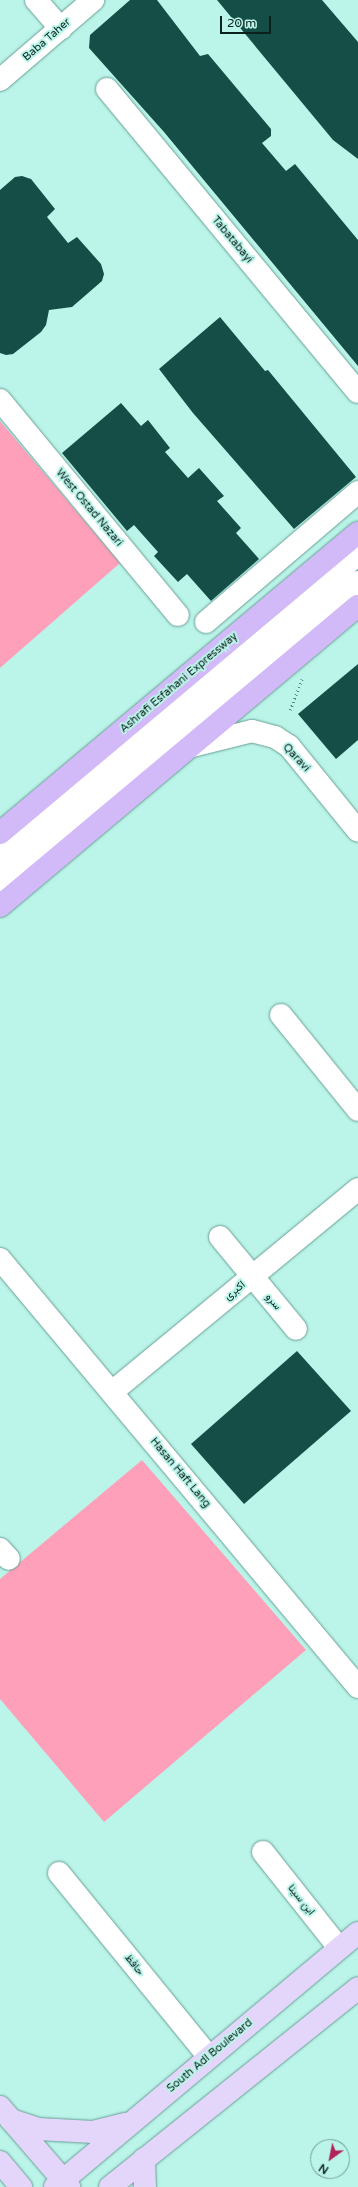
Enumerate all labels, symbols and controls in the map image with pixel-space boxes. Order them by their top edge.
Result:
scale bar [222,8,273,34]
street label: Baba Taher [20,16,74,64]
text: 20 m [227,16,256,30]
street label: Tabatabayi [209,214,255,266]
street label: West Ostad Nazari [53,467,125,549]
street label: Ashrafi Esfahani Expressway [118,630,240,736]
street label: Qaravi [280,741,312,775]
street label: اکبری [222,1279,248,1303]
street label: سرو [262,1291,284,1313]
street label: Hasan Haft Lang [147,1435,213,1511]
street label: ابن سینا [285,1882,317,1918]
street label: حافظ [121,1952,147,1978]
street label: South Adl Boulevard [165,2016,255,2096]
north arrow [310,2139,350,2179]
text: N [316,2161,331,2177]

